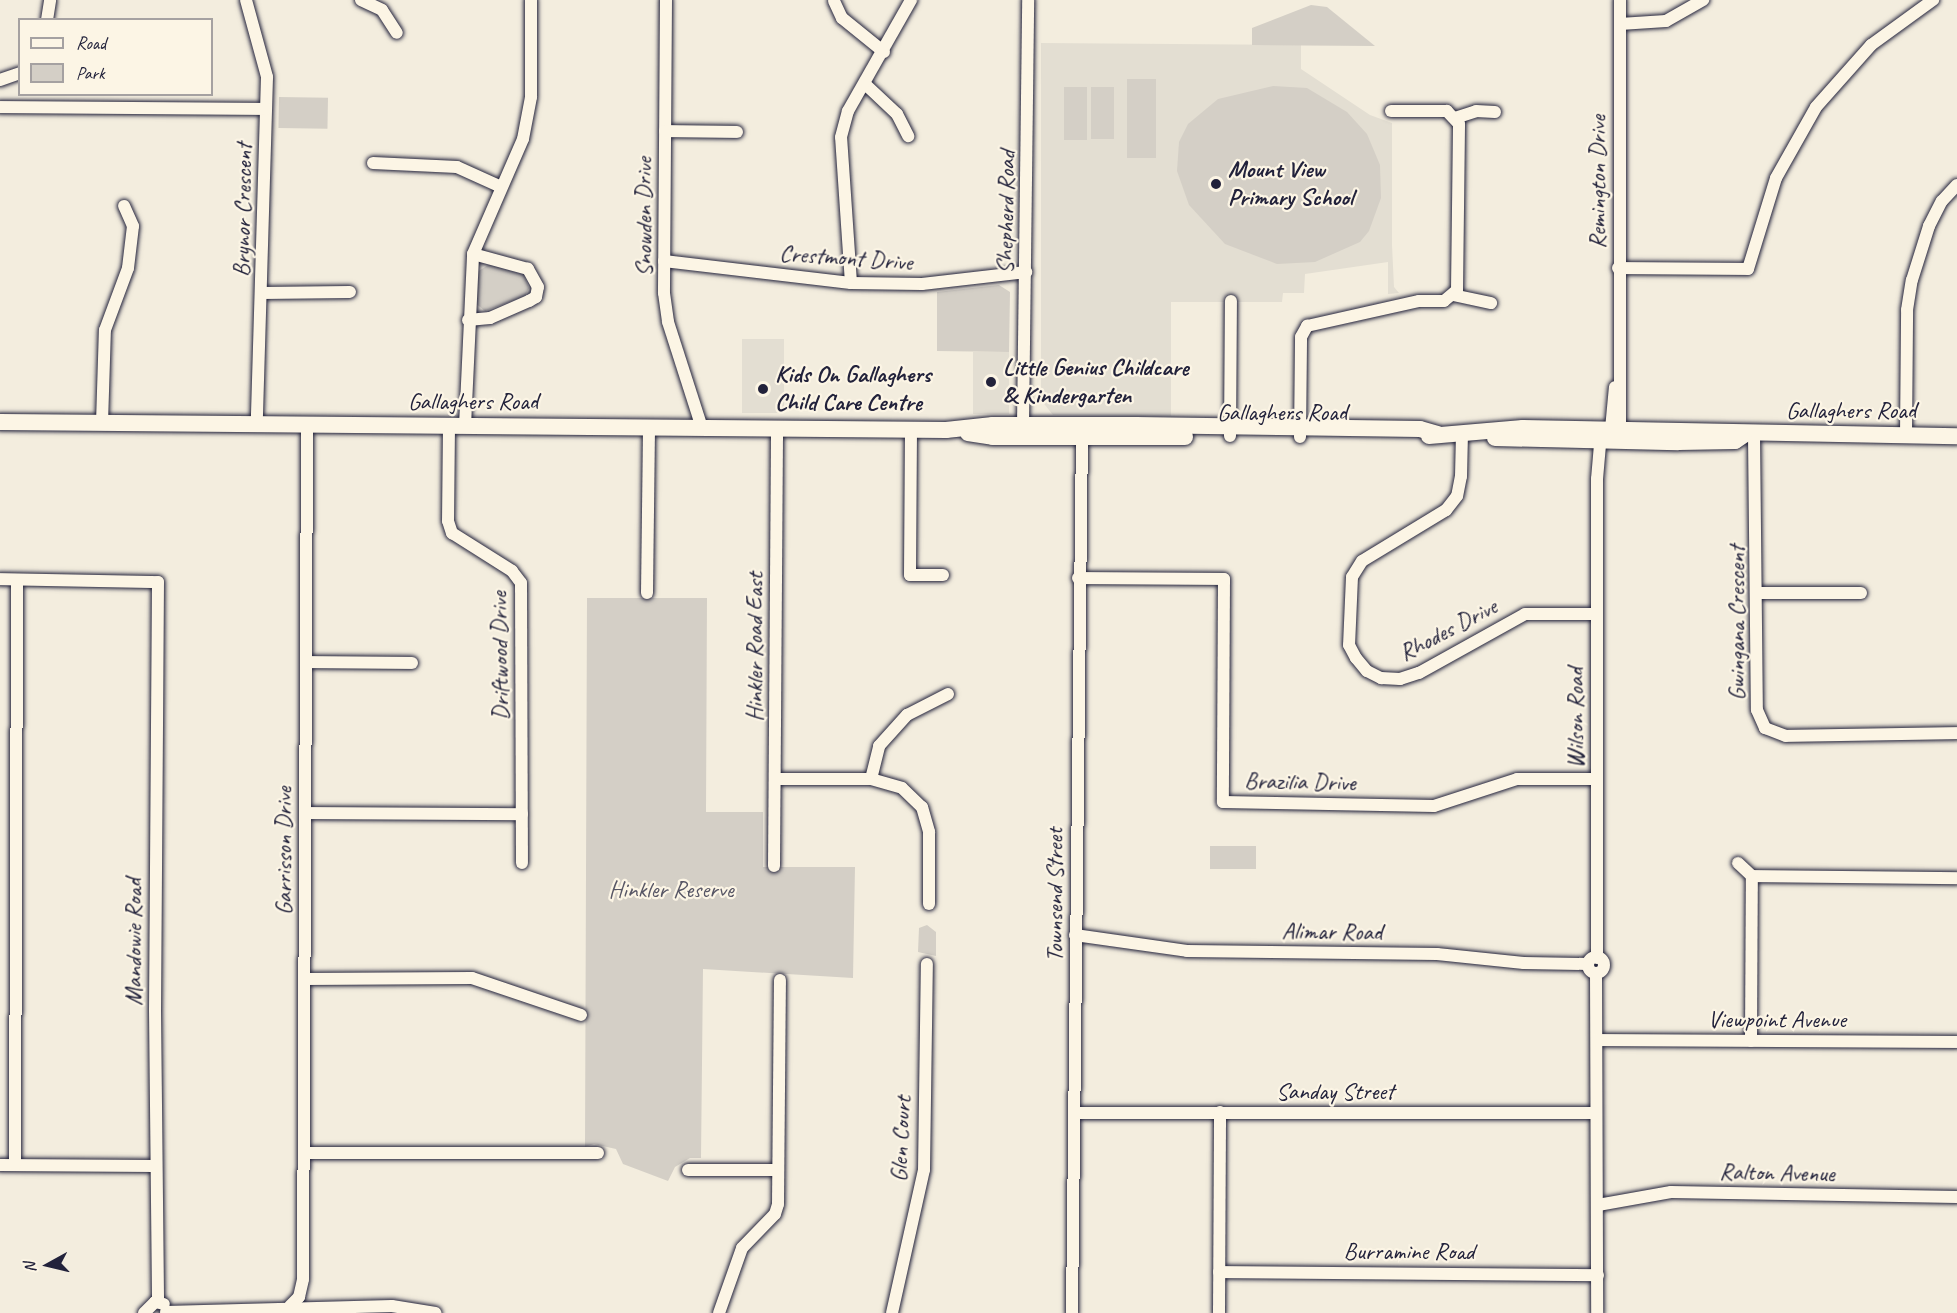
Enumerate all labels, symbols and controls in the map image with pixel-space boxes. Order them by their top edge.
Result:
legend [18,18,213,96]
text: Road [76,32,106,54]
text: Park [76,62,105,84]
street label: Remington Drive [1584,115,1612,249]
street label: Brynor Crescent [227,143,259,277]
street label: Shepherd Road [991,150,1021,274]
place label: Mount View Primary School [1228,156,1353,212]
street label: Snowden Drive [630,157,658,277]
marker: Mount View Primary School [1209,177,1223,191]
street label: Crestmont Drive [778,239,914,277]
place label: Little Genius Childcare & Kindergarten [1003,354,1187,410]
place label: Kids On Gallaghers Child Care Centre [775,361,931,417]
marker: Little Genius Childcare & Kindergarten [984,375,998,389]
marker: Kids On Gallaghers Child Care Centre [756,382,770,396]
street label: Gallaghers Road [408,388,538,416]
street label: Gallaghers Road [1786,397,1916,425]
street label: Gallaghers Road [1217,399,1347,427]
street label: Gwingana Crescent [1723,545,1751,701]
street label: Hinkler Road East [741,572,769,722]
street label: Driftwood Drive [484,591,516,721]
street label: Rhodes Drive [1394,592,1502,668]
street label: Wilson Road [1562,668,1590,768]
street label: Brazilia Drive [1244,767,1356,797]
street label: Garrisson Drive [270,787,298,915]
street label: Townsend Street [1041,828,1069,962]
park label: Hinkler Reserve [609,876,733,904]
street label: Mandowie Road [120,878,148,1006]
street label: Alimar Road [1282,917,1382,947]
street label: Viewpoint Avenue [1708,1006,1846,1034]
street label: Sanday Street [1276,1078,1394,1106]
street label: Glen Court [884,1095,918,1183]
street label: Ralton Avenue [1719,1158,1835,1188]
north arrow [18,1235,78,1295]
street label: Burramine Road [1344,1238,1474,1266]
text: N [20,1261,41,1274]

